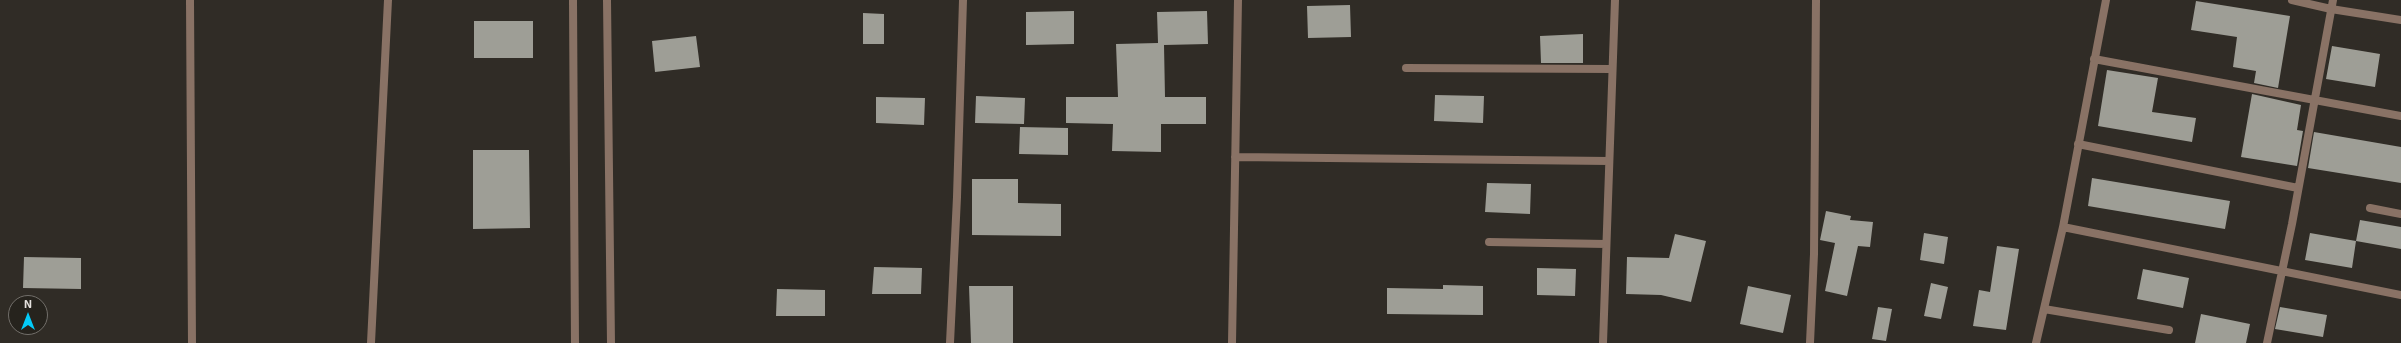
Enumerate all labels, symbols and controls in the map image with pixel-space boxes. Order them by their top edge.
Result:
north arrow [8,295,48,335]
text: N [24,297,32,310]

